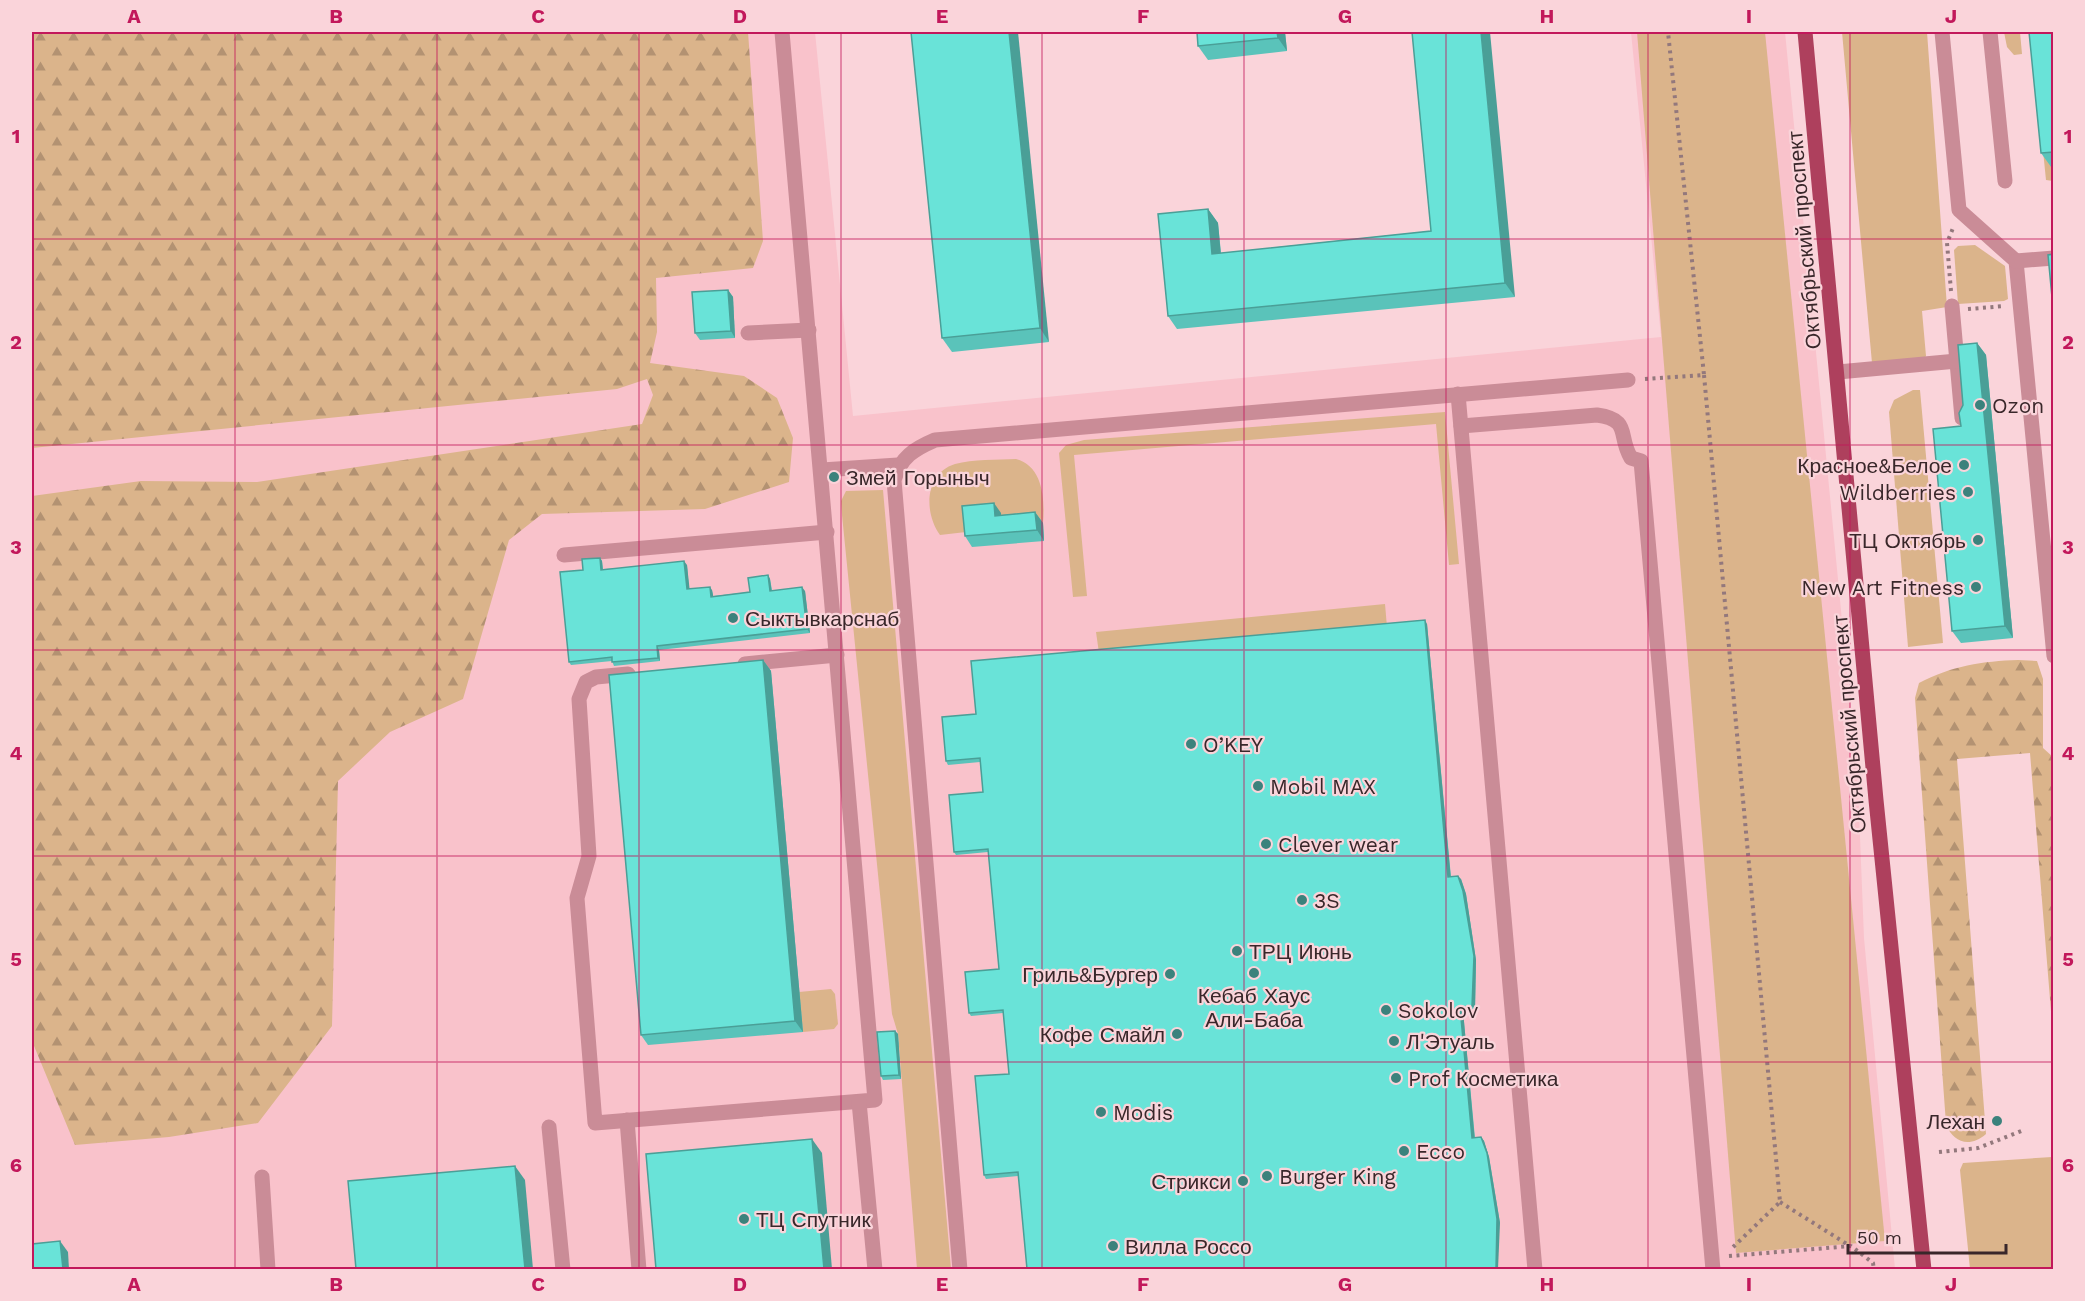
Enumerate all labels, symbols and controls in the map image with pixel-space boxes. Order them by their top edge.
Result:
text: A [127,4,141,28]
text: B [329,4,343,28]
text: C [531,4,545,28]
text: D [733,4,747,28]
text: E [936,4,948,28]
text: F [1137,4,1149,28]
text: G [1338,4,1352,28]
text: H [1540,4,1554,28]
text: I [1746,4,1752,28]
text: J [1945,4,1957,28]
text: 1 [12,124,20,148]
text: 1 [2064,124,2072,148]
street label: Октябрьский проспект [1782,129,1826,350]
text: 2 [10,330,22,354]
text: 2 [2062,330,2074,354]
place label: Ozon [1992,393,2044,418]
marker: Ozon [1973,398,1987,412]
place label: Красное&Белое [1797,453,1952,478]
marker: Красное&Белое [1957,458,1971,472]
place label: Змей Горыныч [846,465,990,490]
marker: Змей Горыныч [827,470,841,484]
place label: Wildberries [1839,480,1956,505]
marker: Wildberries [1961,485,1975,499]
place label: ТЦ Октябрь [1849,528,1966,553]
marker: ТЦ Октябрь [1971,533,1985,547]
text: 3 [10,535,22,559]
text: 3 [2062,535,2074,559]
place label: New Art Fitness [1801,575,1964,600]
marker: New Art Fitness [1969,580,1983,594]
place label: Сыктывкарснаб [745,606,899,631]
marker: Сыктывкарснаб [726,611,740,625]
street label: Октябрьский проспект [1827,613,1871,834]
place label: O’KEY [1203,732,1263,757]
marker: O’KEY [1184,737,1198,751]
text: 4 [10,741,23,765]
text: 4 [2062,741,2075,765]
place label: Mobil MAX [1270,774,1376,799]
marker: Mobil MAX [1251,779,1265,793]
place label: Clever wear [1278,832,1399,857]
marker: Clever wear [1259,837,1273,851]
place label: 3S [1314,888,1340,913]
marker: 3S [1295,893,1309,907]
place label: ТРЦ Июнь [1249,939,1352,964]
marker: ТРЦ Июнь [1230,944,1244,958]
text: 5 [10,947,22,971]
text: 5 [2062,947,2074,971]
place label: Гриль&Бургер [1022,962,1158,987]
marker: Кебаб Хаус Али-Баба [1247,966,1261,980]
marker: Гриль&Бургер [1163,967,1177,981]
place label: Кебаб Хаус Али-Баба [1198,983,1310,1032]
place label: Sokolov [1398,998,1478,1023]
marker: Sokolov [1379,1003,1393,1017]
place label: Кофе Смайл [1040,1022,1165,1047]
marker: Кофе Смайл [1170,1027,1184,1041]
place label: Л'Этуаль [1406,1029,1495,1054]
marker: Л'Этуаль [1387,1034,1401,1048]
place label: Prof Косметика [1408,1066,1559,1091]
marker: Prof Косметика [1389,1071,1403,1085]
place label: Modis [1113,1100,1173,1125]
marker: Modis [1094,1105,1108,1119]
place label: Лехан [1926,1109,1985,1134]
marker: Лехан [1990,1114,2004,1128]
place label: Ecco [1416,1139,1465,1164]
marker: Ecco [1397,1144,1411,1158]
text: 6 [10,1153,22,1177]
text: 6 [2062,1153,2074,1177]
place label: Burger King [1279,1164,1397,1189]
place label: Стрикси [1151,1169,1231,1194]
marker: Burger King [1260,1169,1274,1183]
marker: Стрикси [1236,1174,1250,1188]
place label: ТЦ Спутник [756,1207,872,1232]
marker: ТЦ Спутник [737,1212,751,1226]
scale bar [1848,1217,2006,1255]
text: 50 m [1857,1227,1902,1248]
place label: Вилла Россо [1125,1234,1252,1259]
marker: Вилла Россо [1106,1239,1120,1253]
text: A [127,1272,141,1296]
text: B [329,1272,343,1296]
text: C [531,1272,545,1296]
text: D [733,1272,747,1296]
text: E [936,1272,948,1296]
text: F [1137,1272,1149,1296]
text: G [1338,1272,1352,1296]
text: H [1540,1272,1554,1296]
text: I [1746,1272,1752,1296]
text: J [1945,1272,1957,1296]

